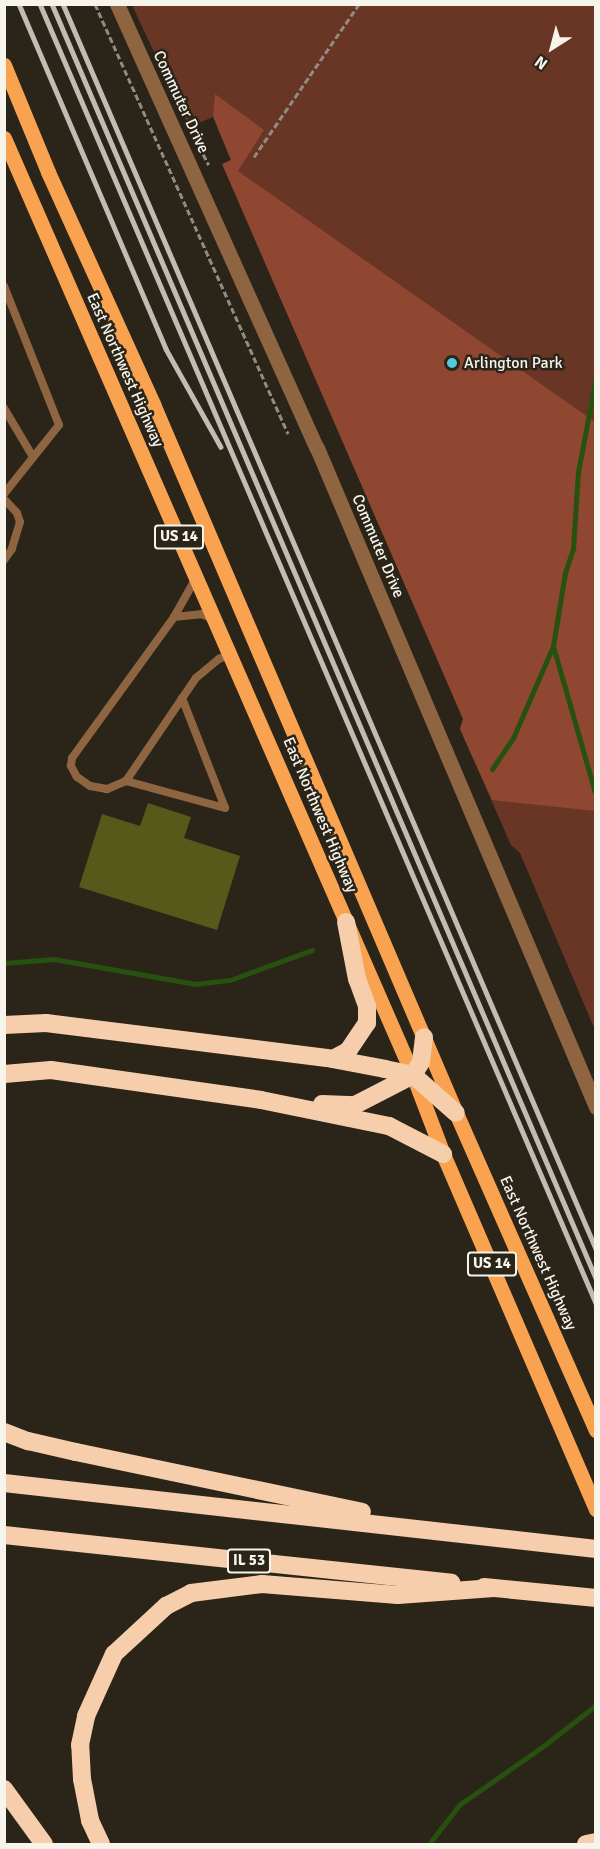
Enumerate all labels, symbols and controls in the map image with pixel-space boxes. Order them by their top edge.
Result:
north arrow [522,18,582,78]
street label: Commuter Drive [149,48,213,156]
text: N [531,51,552,74]
street label: East Northwest Highway [82,290,168,450]
place label: Arlington Park [464,353,563,373]
marker: Arlington Park [445,356,459,370]
street label: Commuter Drive [348,491,408,601]
road number: US 14 [154,525,204,549]
street label: East Northwest Highway [279,734,361,896]
street label: East Northwest Highway [495,1173,581,1333]
road number: US 14 [466,1252,518,1276]
road number: IL 53 [226,1549,272,1573]

